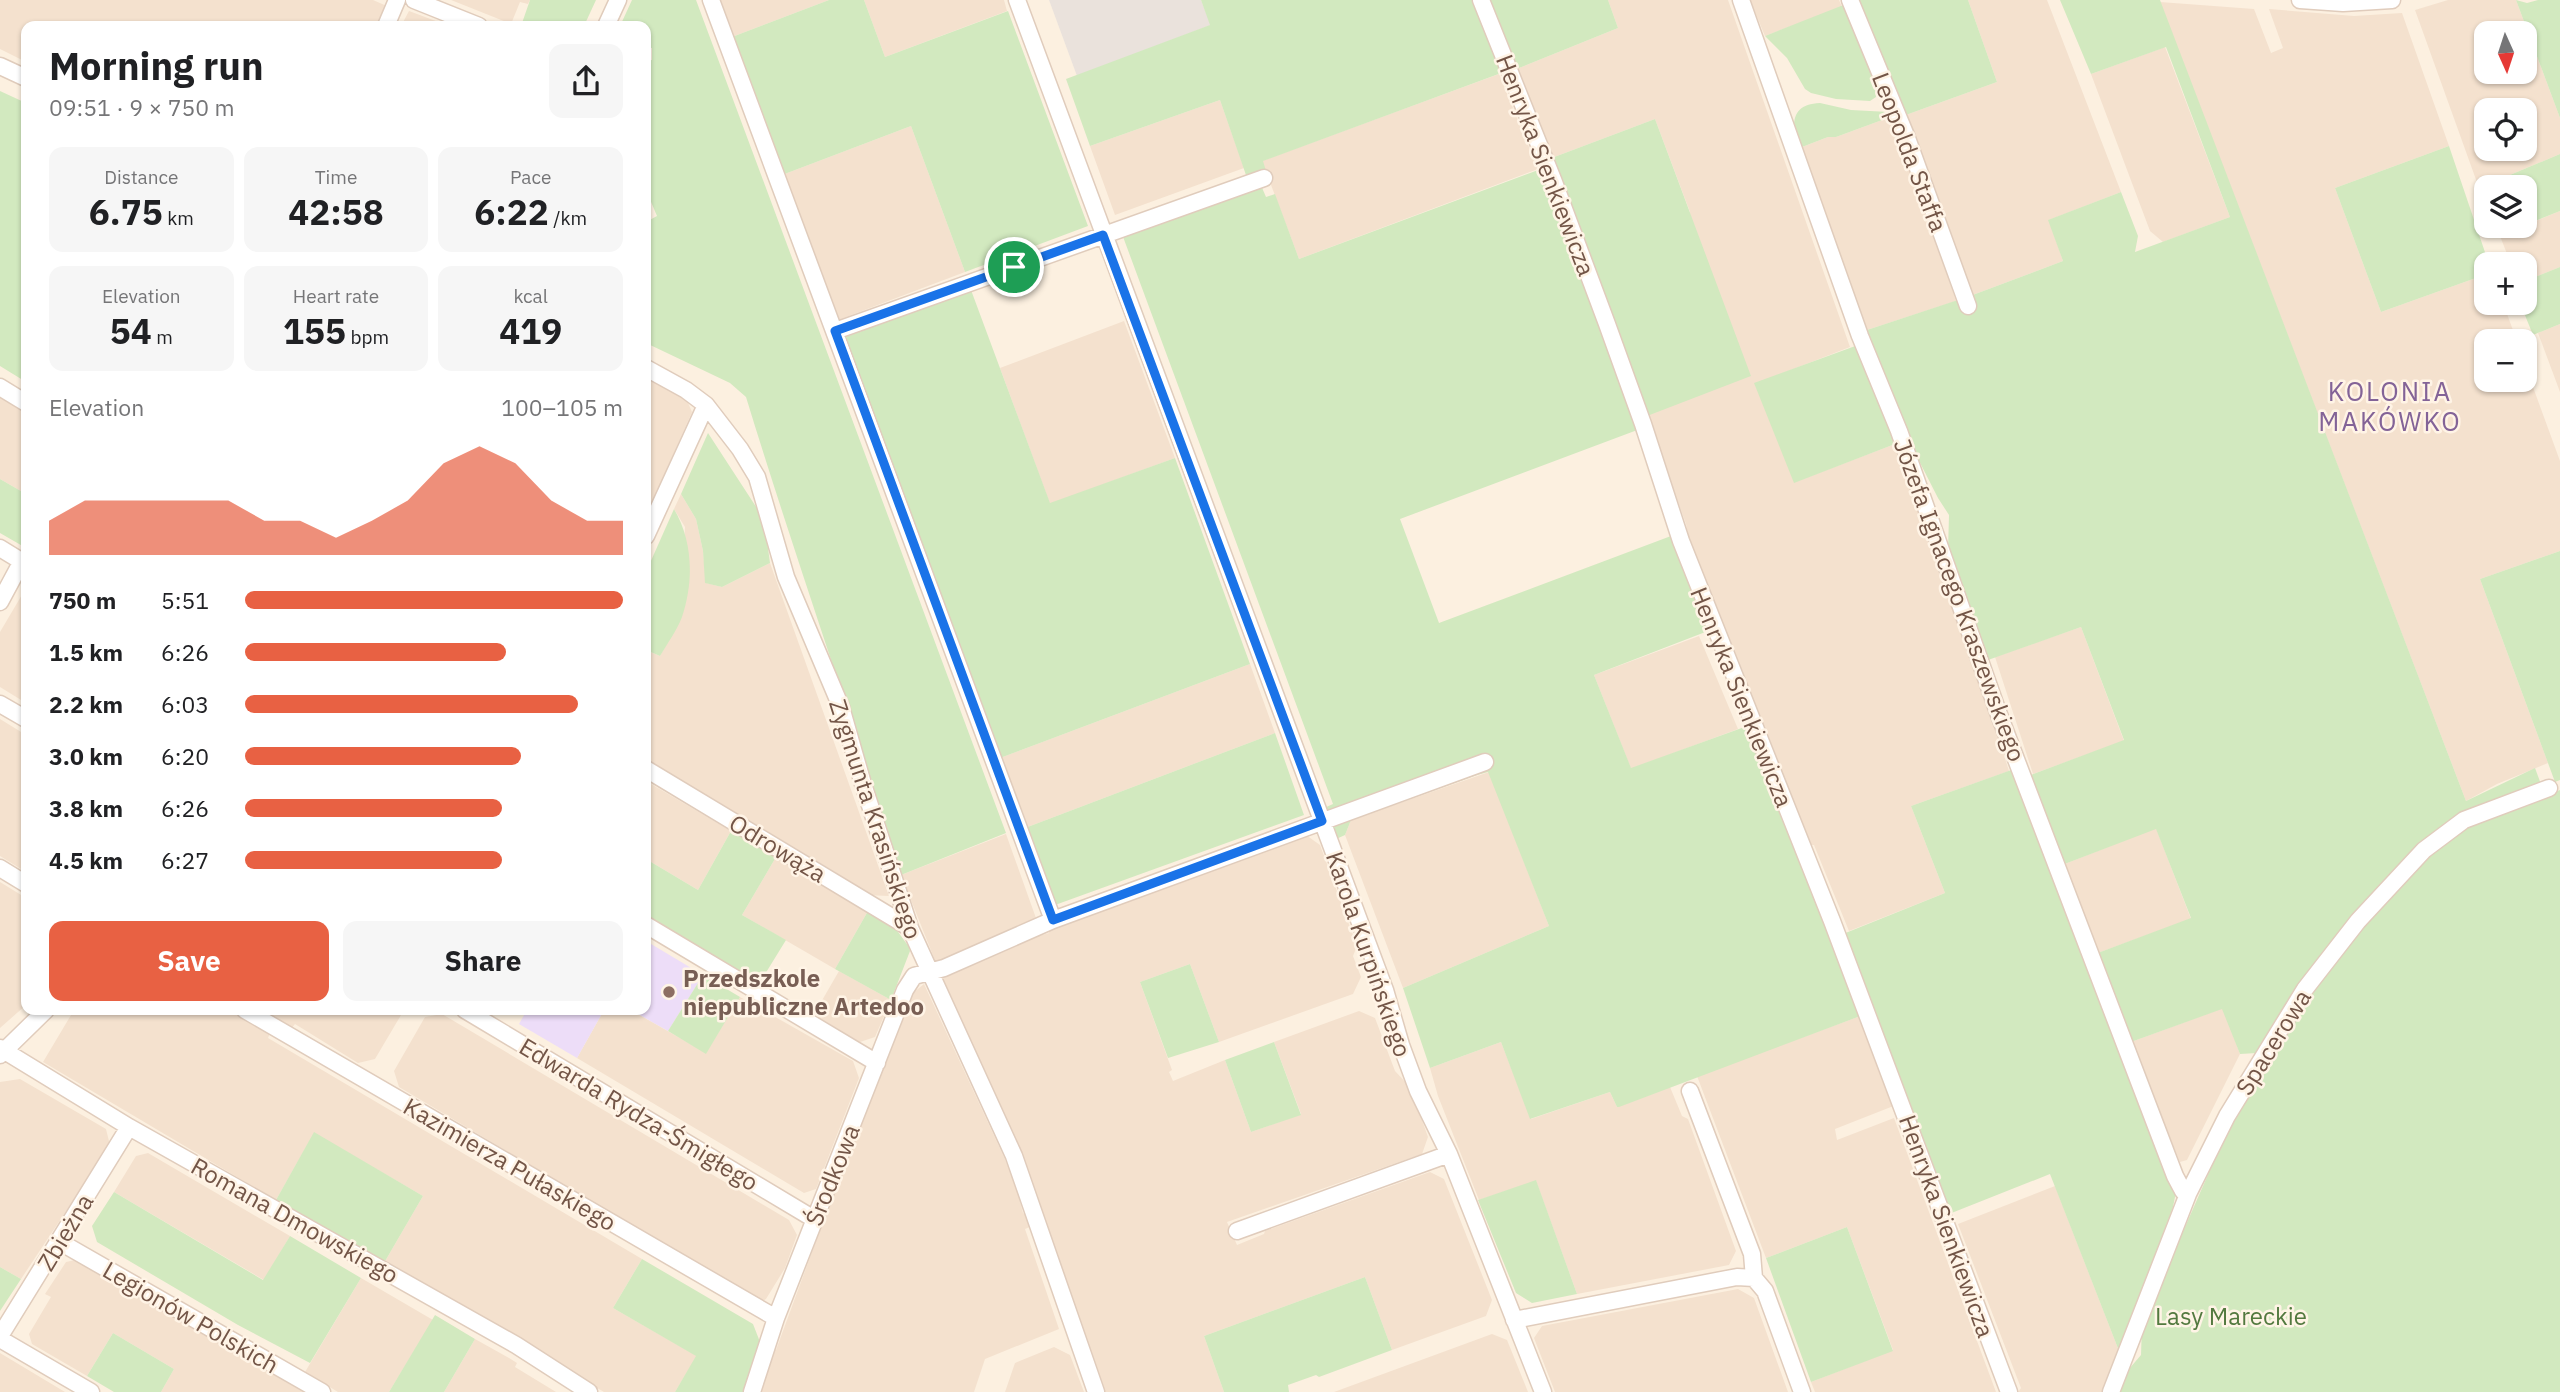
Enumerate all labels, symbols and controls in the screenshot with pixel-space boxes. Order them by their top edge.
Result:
north arrow [2474,21,2538,84]
map controls [2474,21,2537,392]
text: Morning run [49,41,264,90]
button: share [549,44,623,118]
street label: Henryka Sienkiewicza [1489,50,1603,280]
street label: Leopolda Staffa [1865,68,1955,236]
text: 09:51 · 9 × 750 m [49,92,235,122]
button: locate [2474,98,2537,161]
text: Distance [104,165,178,189]
text: Time [315,165,357,189]
text: Pace [510,165,551,189]
button: layers [2474,175,2537,238]
text: 6.75 [89,189,163,235]
text: 42:58 [288,189,384,235]
text: 6:22 [474,189,549,235]
text: km [163,206,194,230]
text: /km [549,206,587,230]
pin [984,237,1044,297]
icon: arrive [995,248,1033,286]
button: + [2474,252,2537,315]
text: Elevation [102,284,181,308]
text: Heart rate [293,284,379,308]
text: kcal [513,284,548,308]
text: 54 [110,308,152,354]
text: 155 [283,308,346,354]
text: 419 [499,308,562,354]
text: m [152,325,173,349]
text: bpm [346,325,389,349]
button: − [2474,329,2537,392]
district label: KOLONIA MAKÓWKO [2318,374,2462,438]
text: Elevation [49,392,144,422]
text: 100–105 m [501,392,623,422]
street label: Józefa Ignacego Kraszewskiego [1887,434,2033,766]
street label: Henryka Sienkiewicza [1683,582,1801,812]
text: 750 m [49,585,116,615]
text: 5:51 [161,585,209,615]
text: 1.5 km [49,637,123,667]
text: 6:26 [161,637,209,667]
text: 2.2 km [49,689,123,719]
text: 6:03 [161,689,209,719]
street label: Zygmunta Krasińskiego [822,695,930,943]
text: 3.0 km [49,741,123,771]
text: 6:20 [161,741,209,771]
text: 3.8 km [49,793,123,823]
text: 6:26 [161,793,209,823]
street label: Odrowąża [724,806,833,890]
text: 4.5 km [49,845,123,875]
text: 6:27 [161,845,209,875]
street label: Karola Kurpińskiego [1319,847,1419,1061]
button: Save [49,921,329,1001]
button: Share [343,921,623,1001]
place label: Przedszkole niepubliczne Artedoo [683,962,924,1022]
street label: Spacerowa [2228,983,2318,1101]
marker: Przedszkole niepubliczne Artedoo [661,984,677,1000]
street label: Edwarda Rydza-Śmigłego [514,1030,764,1198]
street label: Kazimierza Pułaskiego [398,1090,622,1238]
street label: Henryka Sienkiewicza [1892,1110,2002,1342]
street label: Środkowa [797,1119,867,1230]
street label: Romana Dmowskiego [186,1150,404,1290]
street label: Zbieżna [30,1187,101,1276]
street label: Legionów Polskich [97,1254,285,1380]
park label: Lasy Mareckie [2155,1300,2307,1332]

